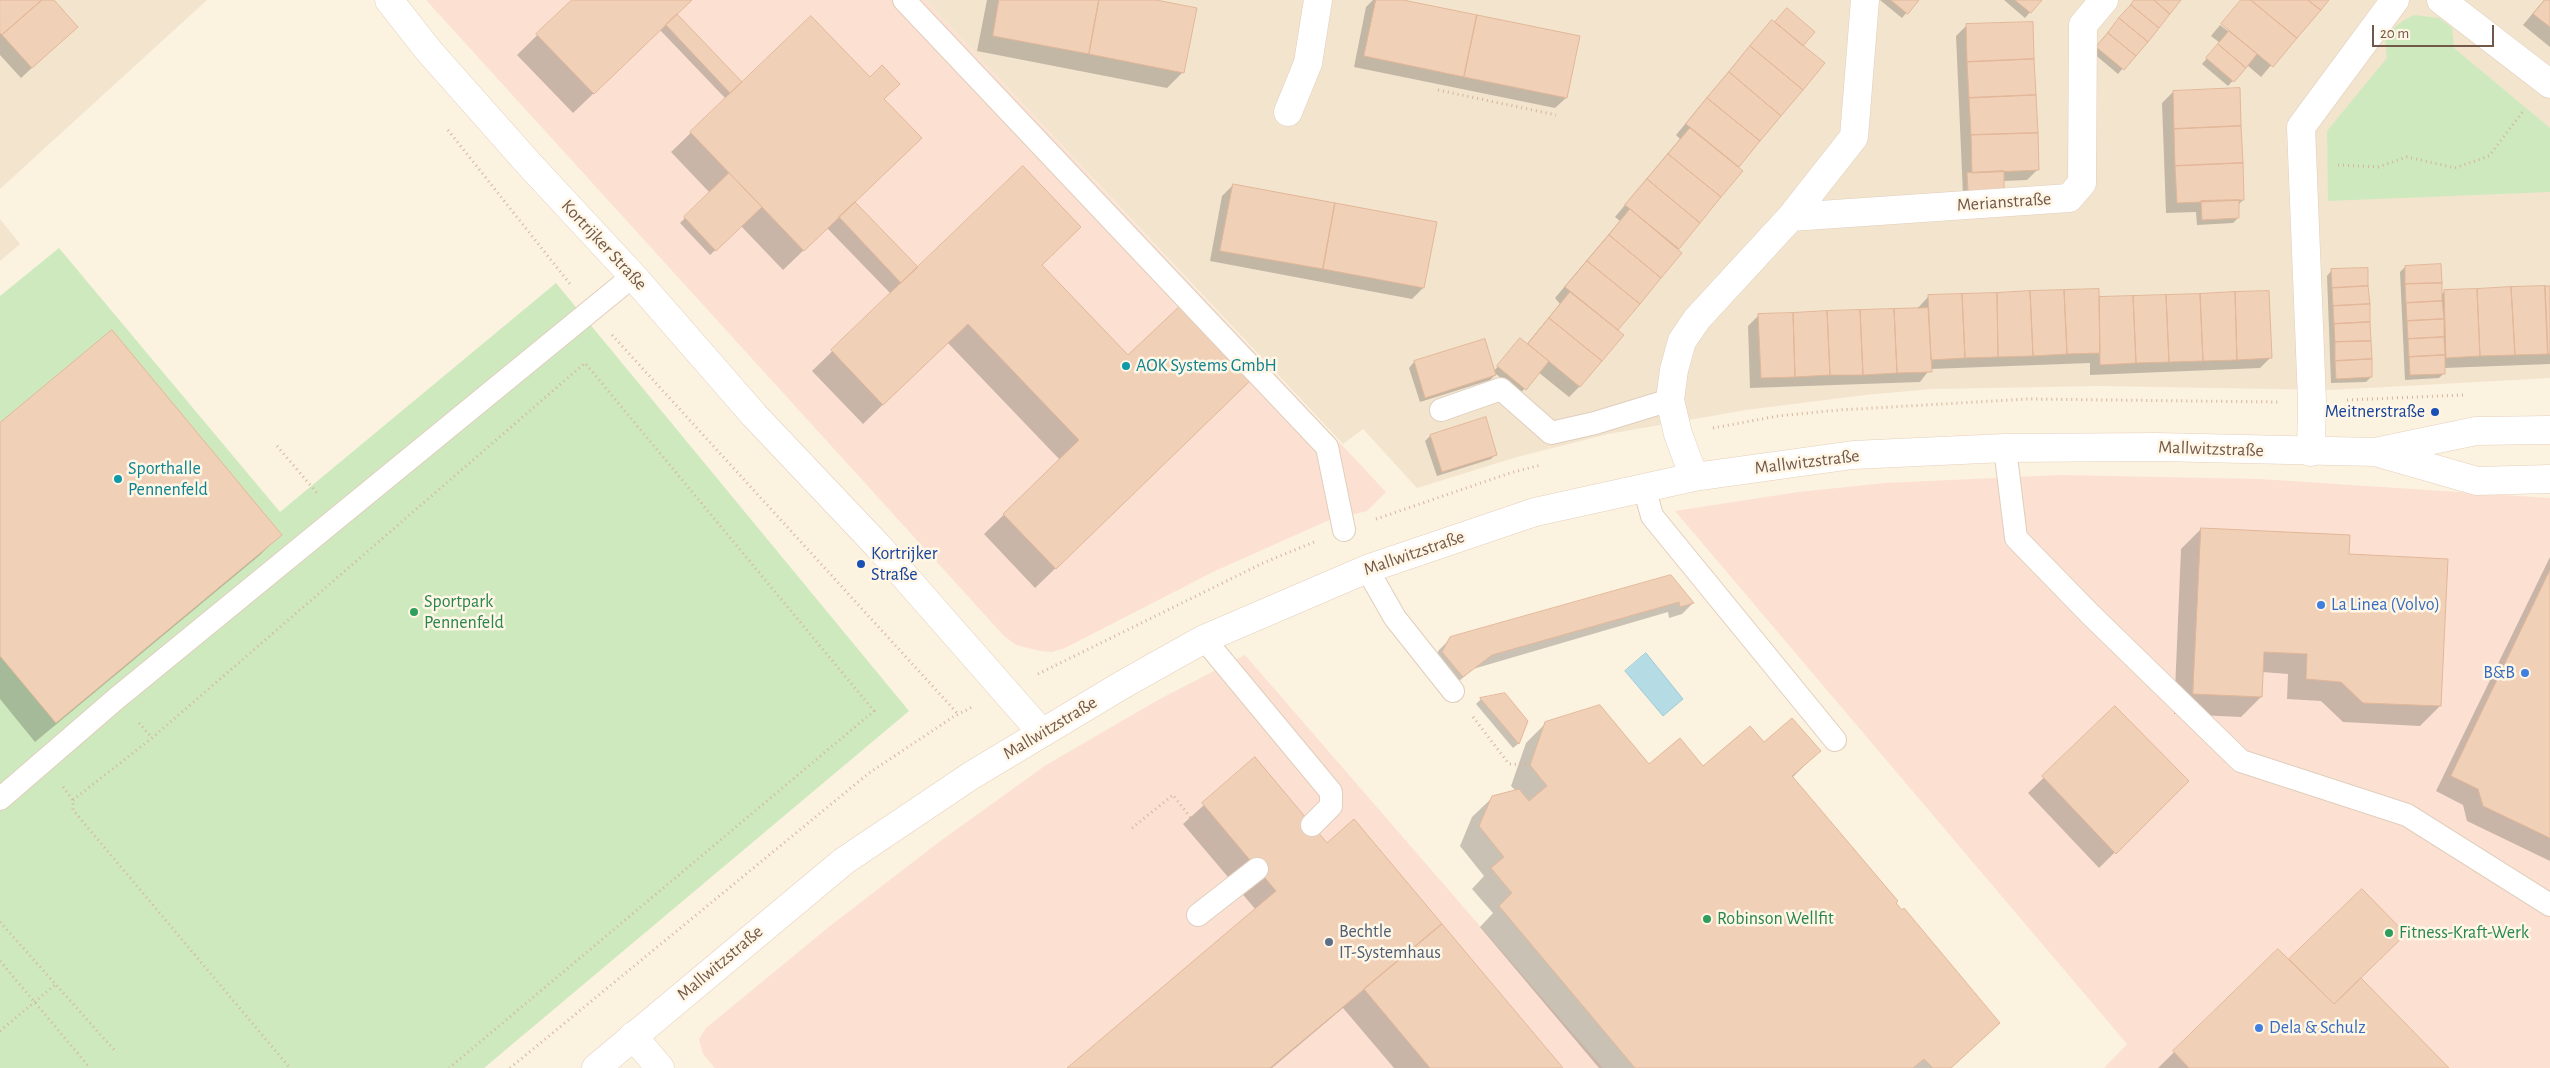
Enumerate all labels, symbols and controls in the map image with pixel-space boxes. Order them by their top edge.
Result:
scale bar [2375,15,2498,47]
text: 20 m [2380,26,2409,41]
street label: Merianstraße [1956,188,2052,216]
street label: Kortrijker Straße [557,195,651,295]
place label: AOK Systems GmbH [1136,355,1277,377]
marker: AOK Systems GmbH [1120,360,1132,372]
place label: Meitnerstraße [2325,401,2425,423]
marker: Meitnerstraße [2429,406,2441,418]
street label: Mallwitzstraße [2158,436,2264,462]
street label: Mallwitzstraße [1753,445,1861,479]
place label: Sporthalle Pennenfeld [128,458,208,500]
marker: Sporthalle Pennenfeld [112,473,124,485]
street label: Mallwitzstraße [1361,526,1467,580]
place label: Kortrijker Straße [871,543,938,586]
marker: Kortrijker Straße [855,558,867,570]
place label: Sportpark Pennenfeld [424,591,504,634]
place label: La Linea (Volvo) [2331,594,2440,616]
marker: La Linea (Volvo) [2315,599,2327,611]
marker: Sportpark Pennenfeld [408,606,420,618]
place label: B&B [2483,662,2515,684]
marker: B&B [2519,667,2531,679]
street label: Mallwitzstraße [999,692,1101,764]
place label: Robinson Wellfit [1717,908,1834,930]
marker: Robinson Wellfit [1701,913,1713,925]
street label: Mallwitzstraße [673,921,767,1005]
place label: Bechtle IT-Systemhaus [1339,921,1441,964]
place label: Fitness-Kraft-Werk [2399,922,2529,944]
marker: Fitness-Kraft-Werk [2383,927,2395,939]
marker: Bechtle IT-Systemhaus [1323,936,1335,948]
place label: Dela & Schulz [2269,1017,2366,1039]
marker: Dela & Schulz [2253,1022,2265,1034]

